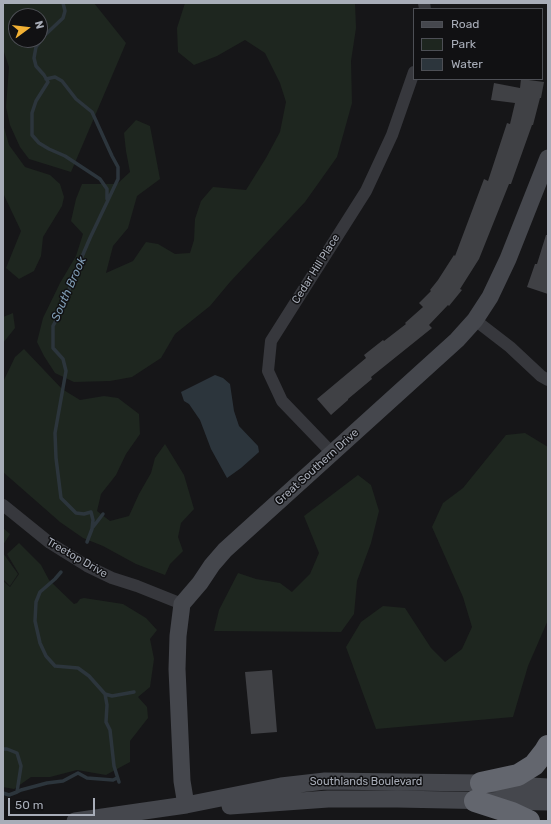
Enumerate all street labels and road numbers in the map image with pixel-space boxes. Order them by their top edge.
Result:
street label: Cedar Hill Place [289,232,343,306]
street label: Great Southern Drive [273,426,361,508]
street label: Treetop Drive [44,535,110,581]
street label: Southlands Boulevard [310,775,422,789]

